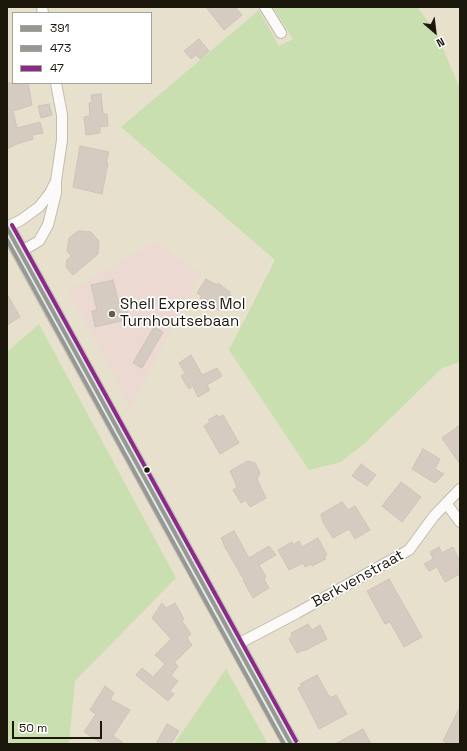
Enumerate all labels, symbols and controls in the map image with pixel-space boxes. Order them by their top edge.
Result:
legend [12,12,152,84]
north arrow [415,12,455,52]
text: 391 [50,20,70,36]
text: N [434,35,447,51]
text: 473 [50,40,71,56]
text: 47 [50,60,64,76]
place label: Shell Express Mol Turnhoutsebaan [120,296,245,331]
marker: Shell Express Mol Turnhoutsebaan [107,309,117,319]
unlabelled marker [142,465,152,475]
street label: Berkvenstraat [309,546,407,612]
scale bar [14,713,104,739]
text: 50 m [19,720,47,736]

